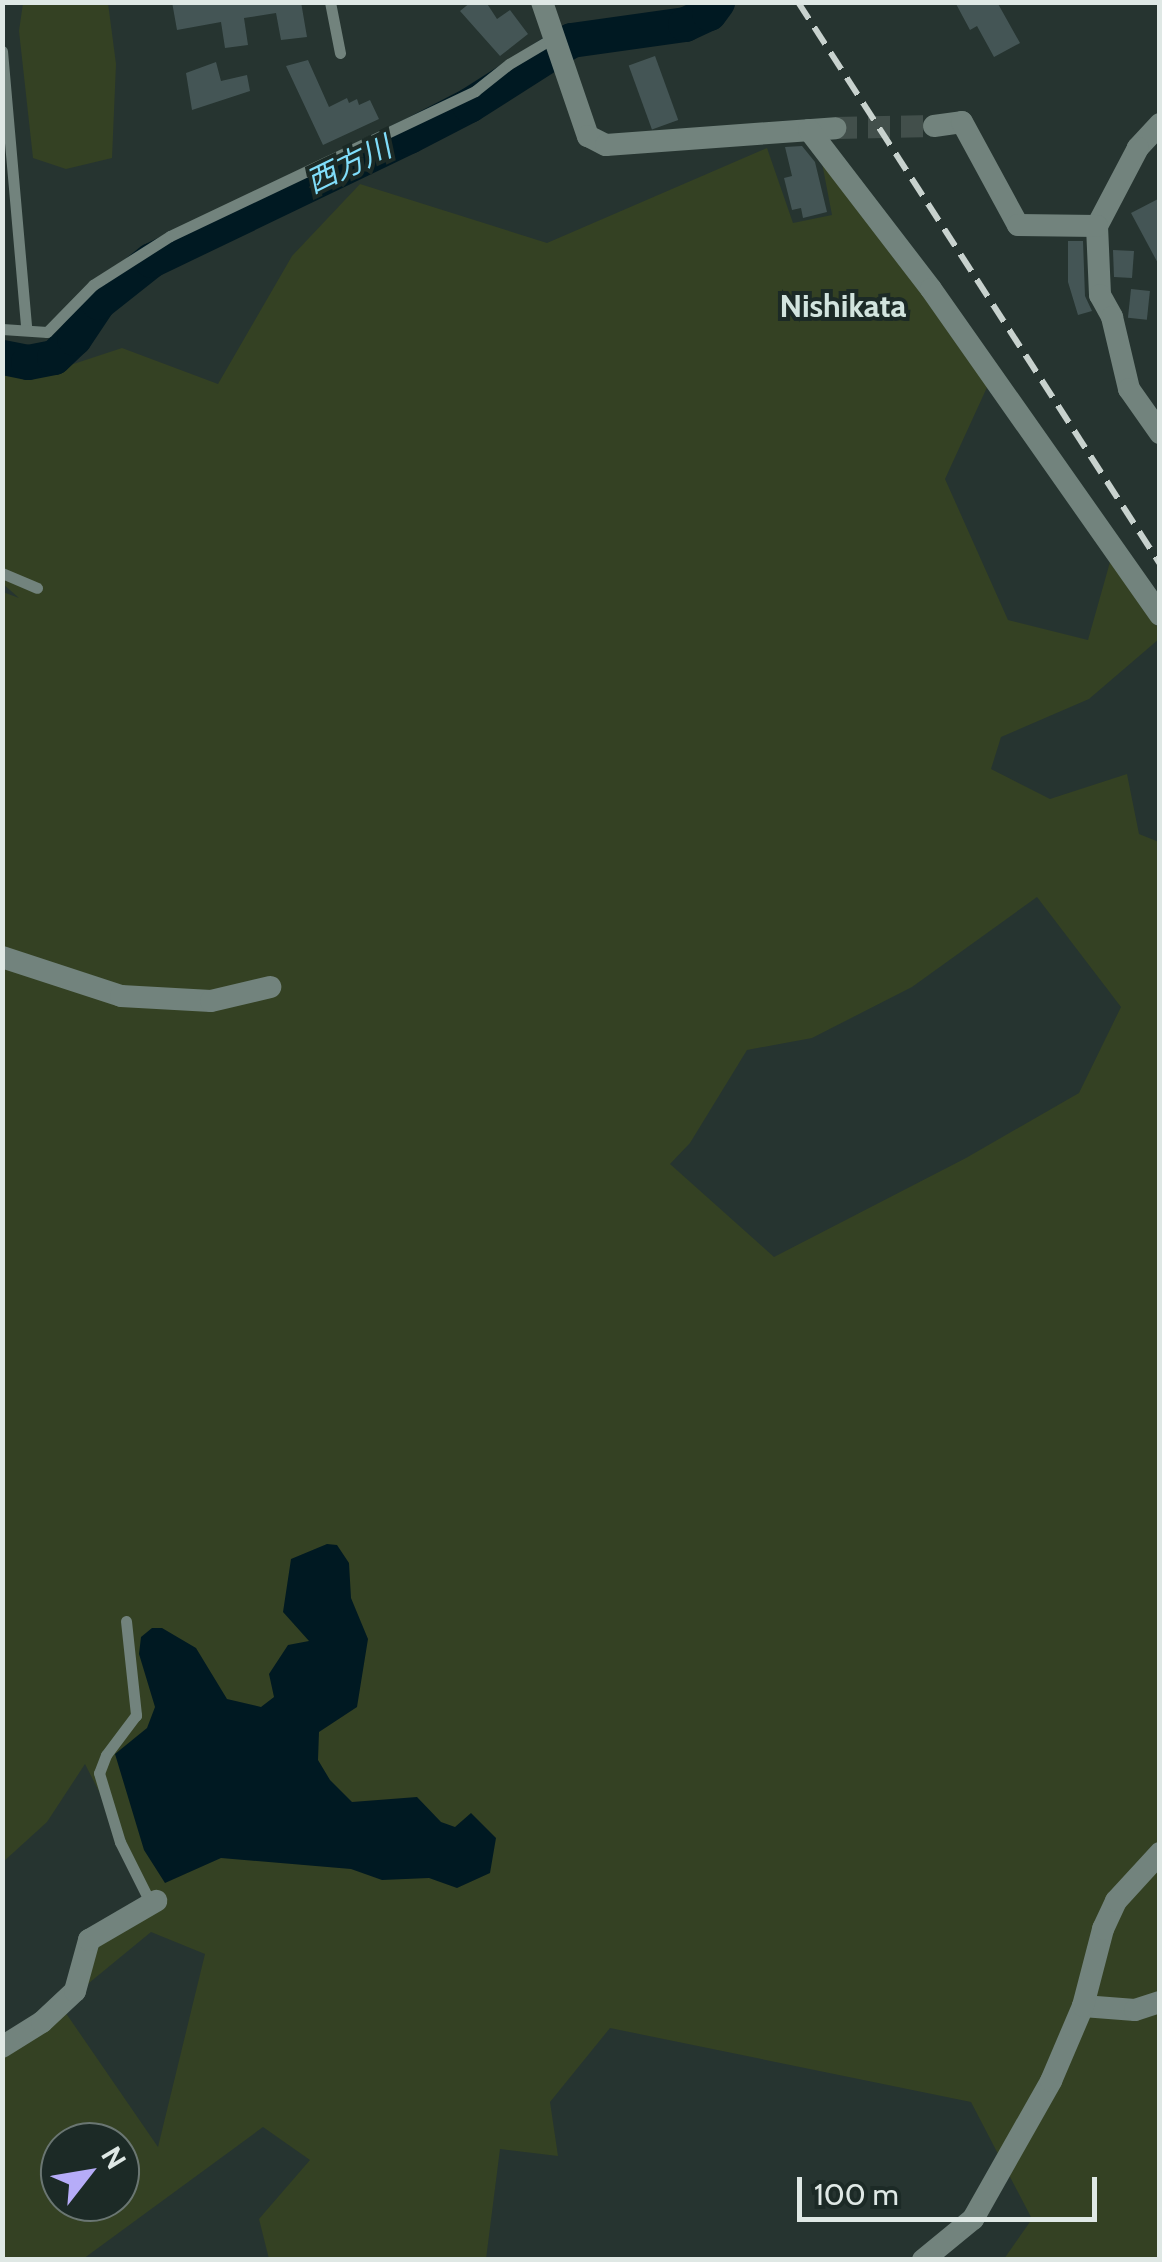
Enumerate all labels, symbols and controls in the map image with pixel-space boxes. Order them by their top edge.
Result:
water label: 西方川 [301,129,397,201]
district label: Nishikata [780,287,906,325]
north arrow [40,2122,140,2222]
text: N [94,2140,134,2175]
scale bar [802,2157,1102,2219]
text: 100 m [814,2176,899,2213]

